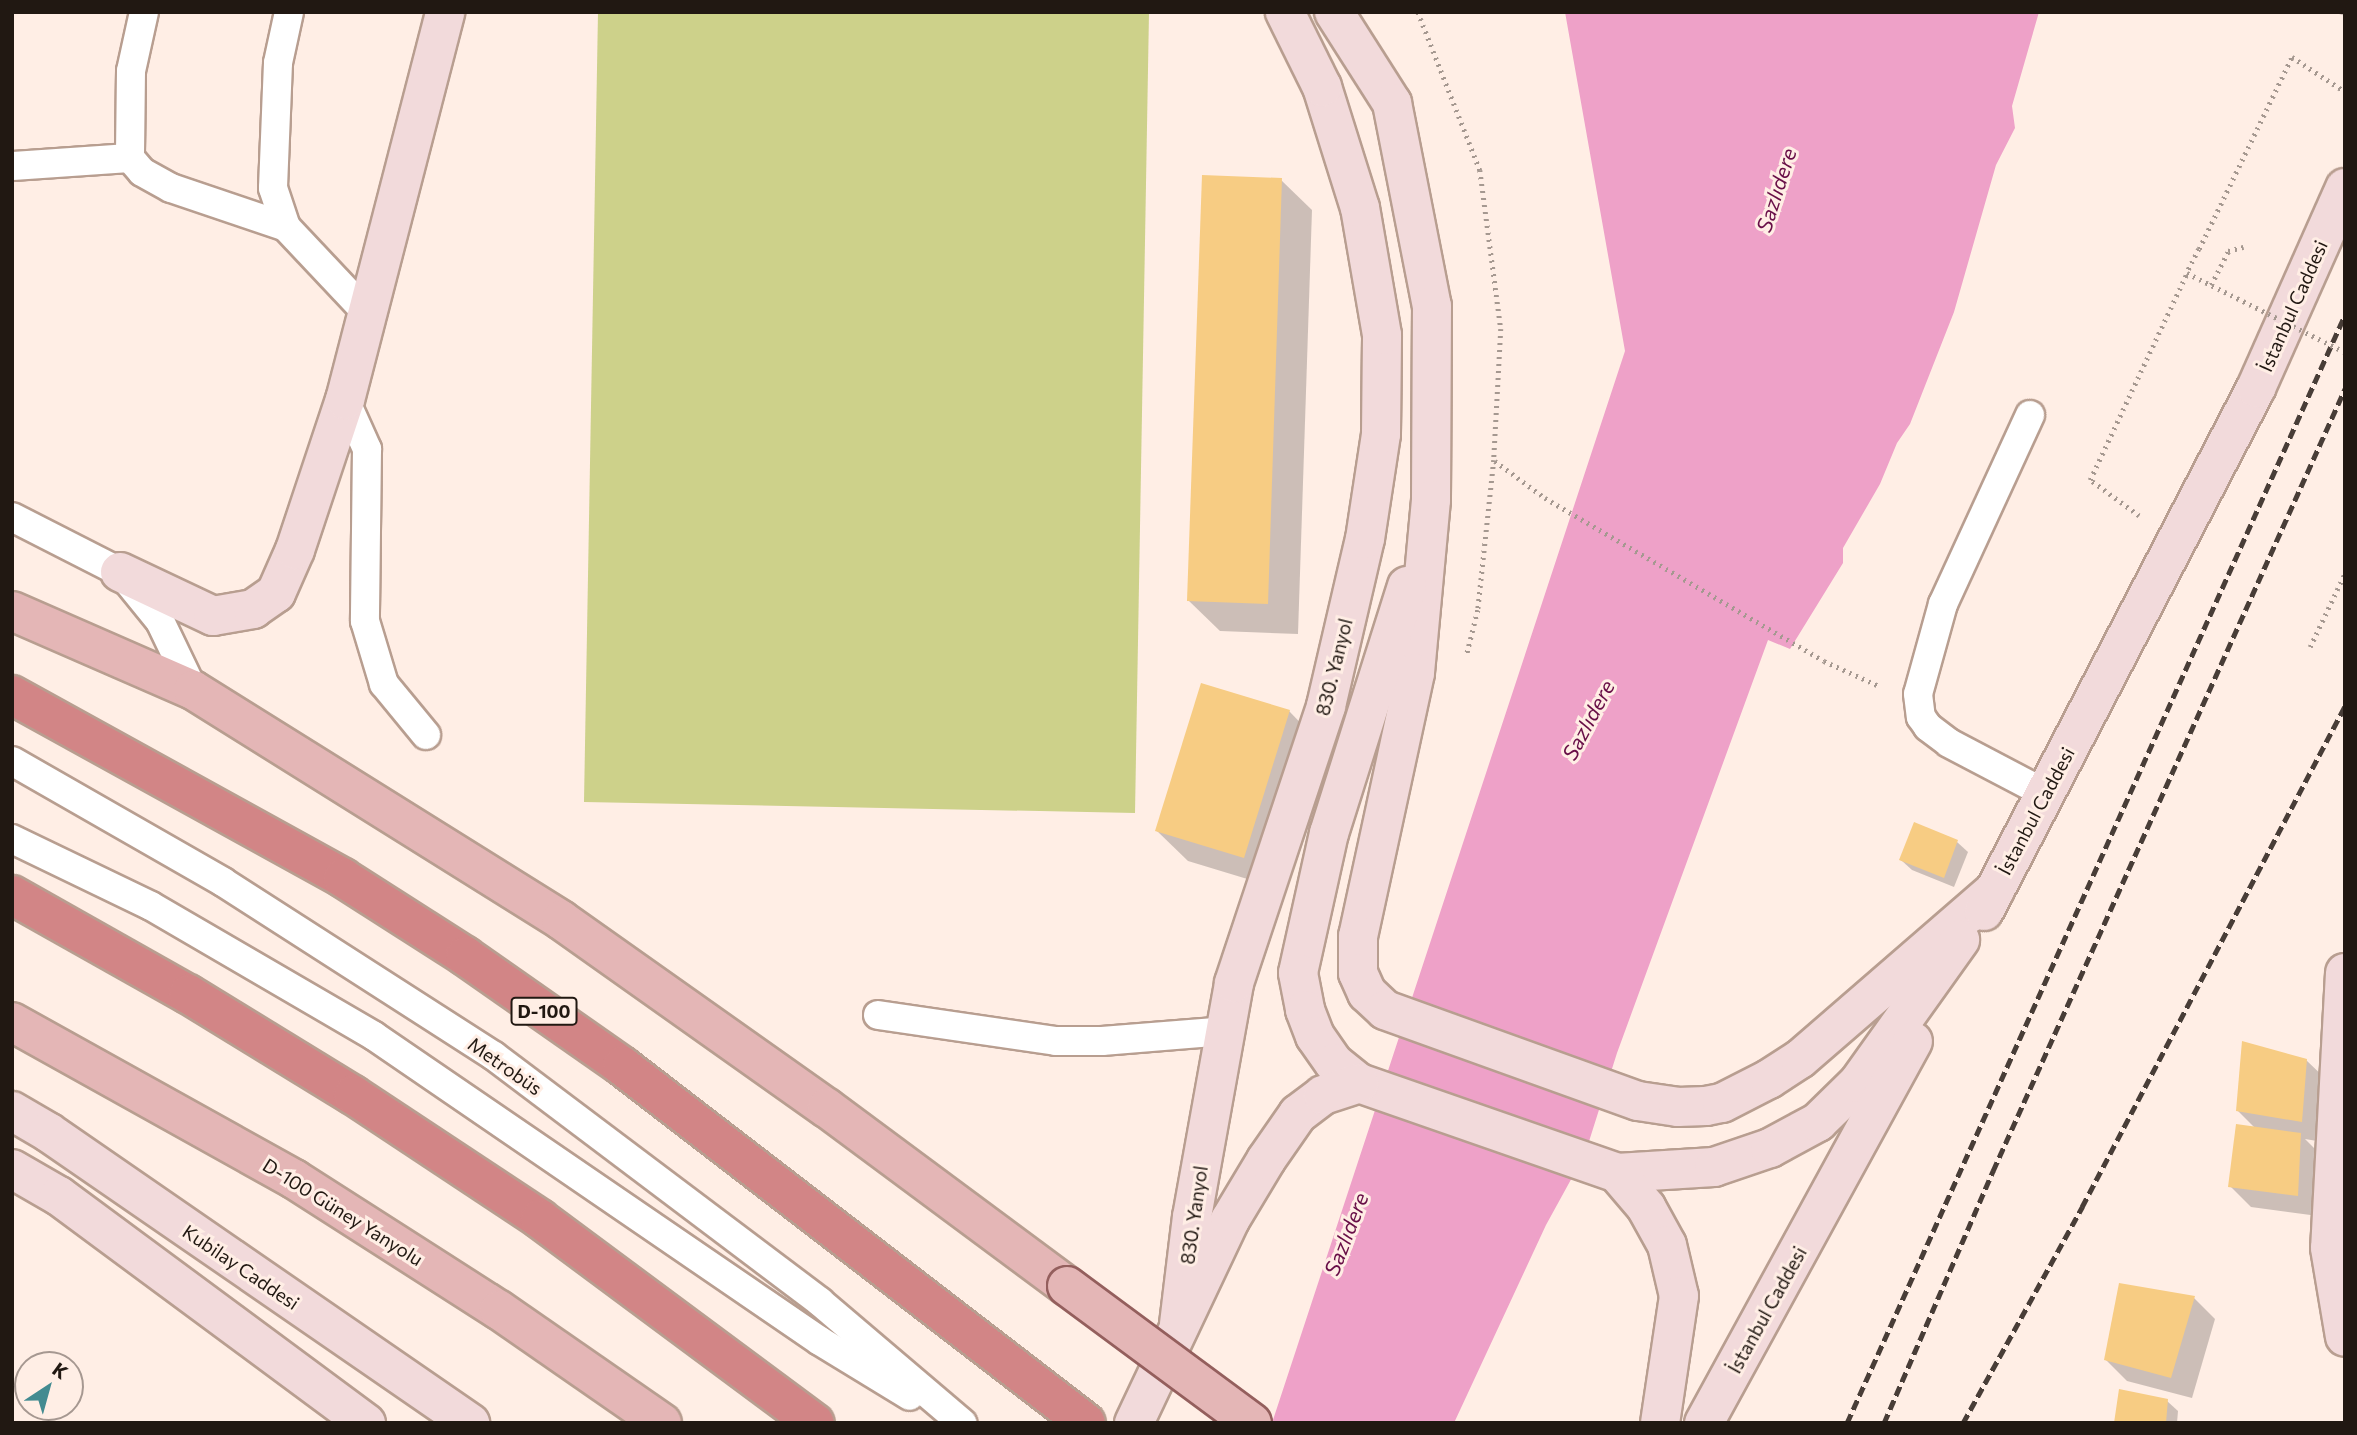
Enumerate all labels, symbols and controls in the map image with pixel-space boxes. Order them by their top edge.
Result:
water label: Sazlıdere [1751,145,1801,235]
street label: İstanbul Caddesi [2254,237,2332,375]
street label: 830. Yanyol [1311,616,1357,718]
water label: Sazlıdere [1557,676,1619,764]
street label: İstanbul Caddesi [1993,743,2079,879]
road number: D-100 [509,996,579,1026]
street label: Metrobüs [464,1032,546,1100]
street label: D-100 Güney Yanyolu [259,1153,427,1271]
street label: 830. Yanyol [1176,1164,1212,1266]
water label: Sazlıdere [1319,1189,1373,1279]
street label: Kubilay Caddesi [178,1220,304,1314]
street label: İstanbul Caddesi [1723,1243,1811,1377]
north arrow [14,1351,84,1421]
text: K [48,1357,73,1383]

